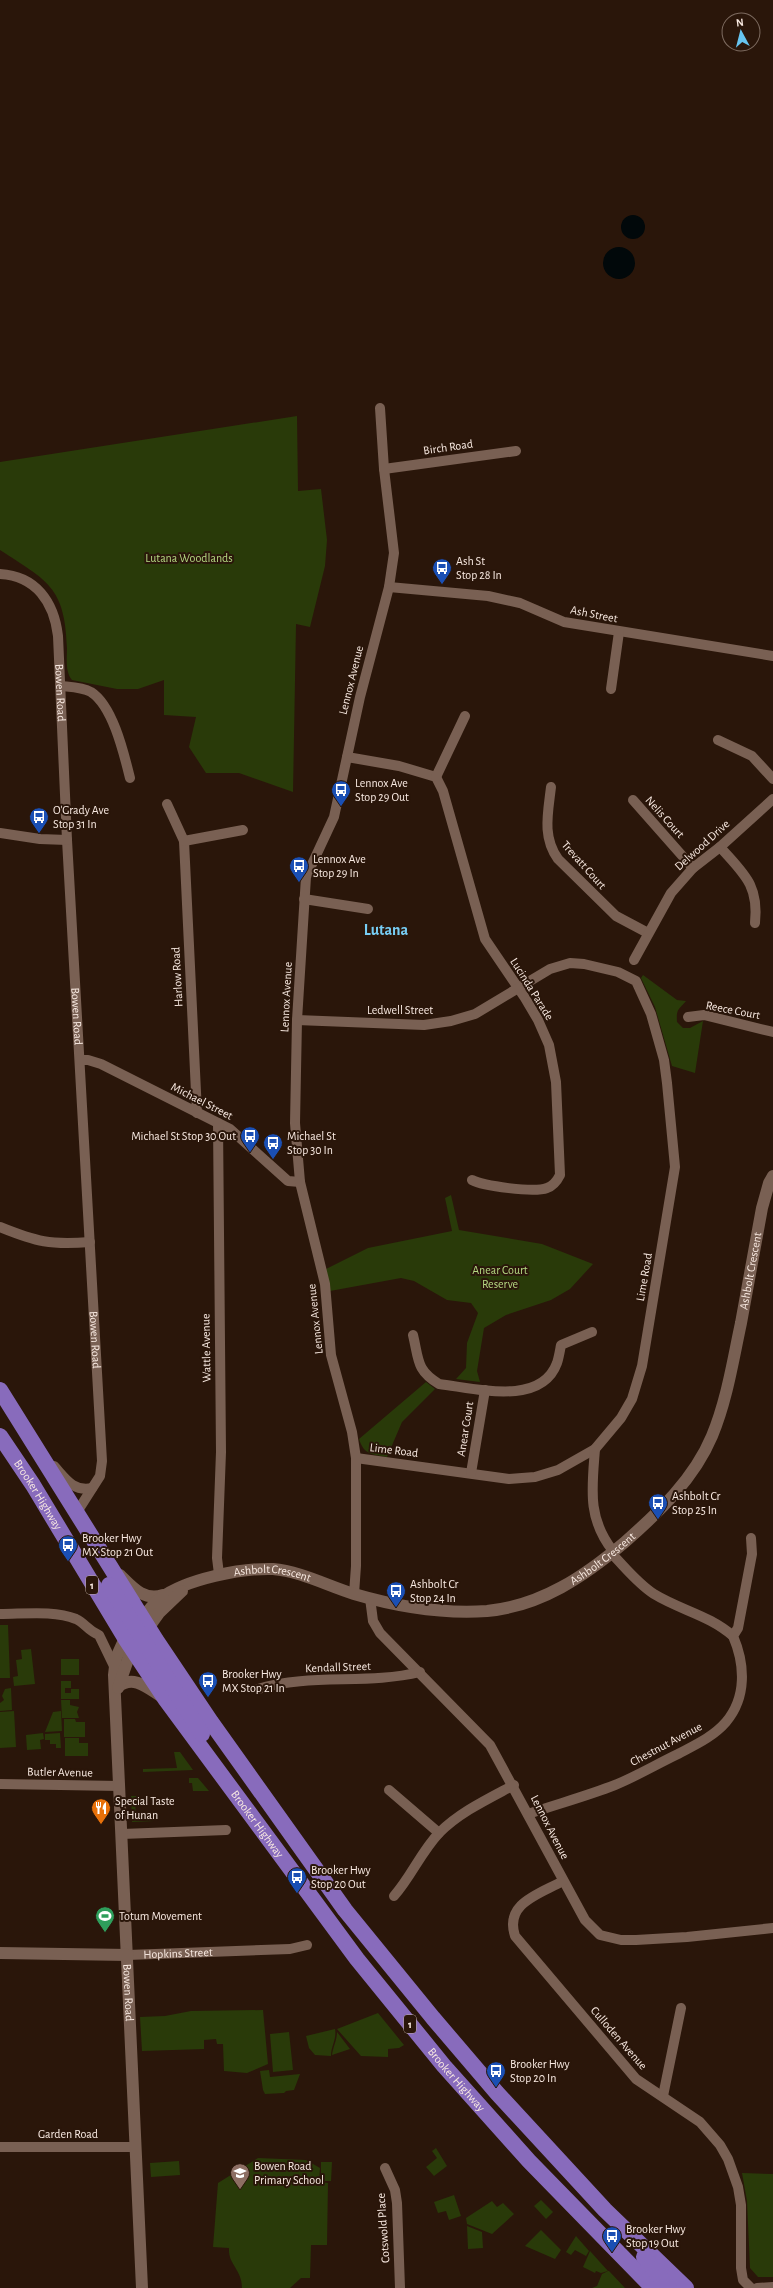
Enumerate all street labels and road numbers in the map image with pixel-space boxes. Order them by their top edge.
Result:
street label: Birch Road [422,438,474,456]
street label: Ash Street [569,604,619,624]
street label: Lennox Avenue [337,644,365,716]
street label: Bowen Road [53,664,68,722]
street label: Nelis Court [643,794,687,840]
street label: Delwood Drive [672,817,732,873]
street label: Trevatt Court [559,839,609,891]
street label: Harlow Road [169,947,185,1007]
street label: Lucinda Parade [508,956,556,1022]
street label: Lennox Avenue [278,961,294,1033]
street label: Bowen Road [69,987,85,1045]
street label: Reece Court [705,999,761,1021]
street label: Ledwell Street [367,1004,433,1016]
street label: Michael Street [169,1080,235,1122]
street label: Ashbolt Crescent [738,1231,763,1311]
street label: Lime Road [634,1252,654,1302]
street label: Lennox Avenue [305,1283,325,1355]
street label: Bowen Road [88,1311,103,1369]
street label: Wattle Avenue [199,1314,213,1382]
street label: Anear Court [455,1401,475,1457]
street label: Lime Road [369,1441,419,1459]
street label: Brooker Highway [12,1457,64,1532]
street label: Ashbolt Crescent [568,1530,638,1587]
street label: Ashbolt Crescent [233,1563,313,1584]
road number: 1 [86,1576,98,1594]
street label: Kendall Street [305,1660,371,1674]
street label: Chestnut Avenue [628,1720,704,1768]
street label: Butler Avenue [27,1765,93,1779]
street label: Brooker Highway [229,1788,286,1860]
street label: Lennox Avenue [529,1793,571,1861]
street label: Hopkins Street [143,1946,213,1960]
street label: Bowen Road [121,1964,136,2022]
street label: Culloden Avenue [589,2004,649,2072]
road number: 1 [404,2015,416,2033]
street label: Brooker Highway [426,2045,487,2114]
street label: Garden Road [38,2128,98,2140]
street label: Cotswold Place [375,2193,391,2263]

